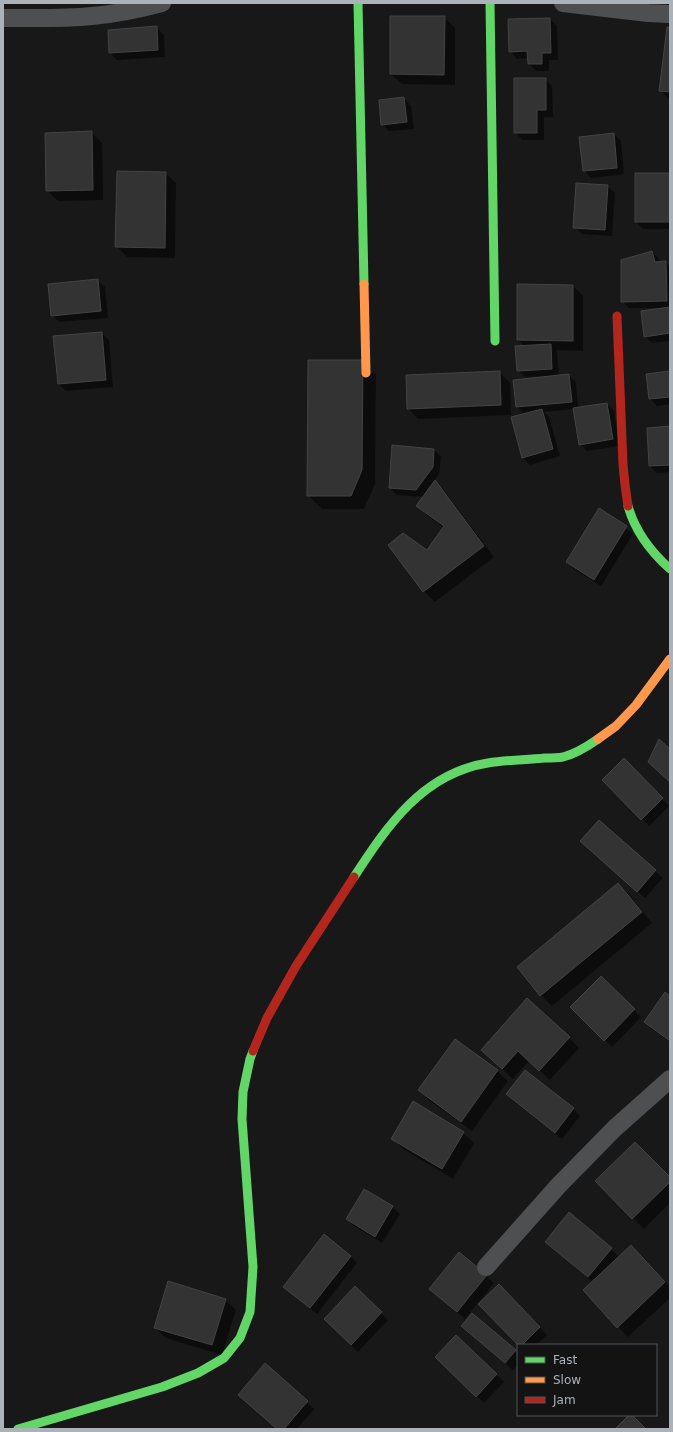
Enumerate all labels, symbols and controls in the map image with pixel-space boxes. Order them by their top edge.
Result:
legend [517,1344,657,1416]
text: Fast [553,1353,577,1367]
text: Slow [553,1373,581,1387]
text: Jam [552,1393,576,1407]

